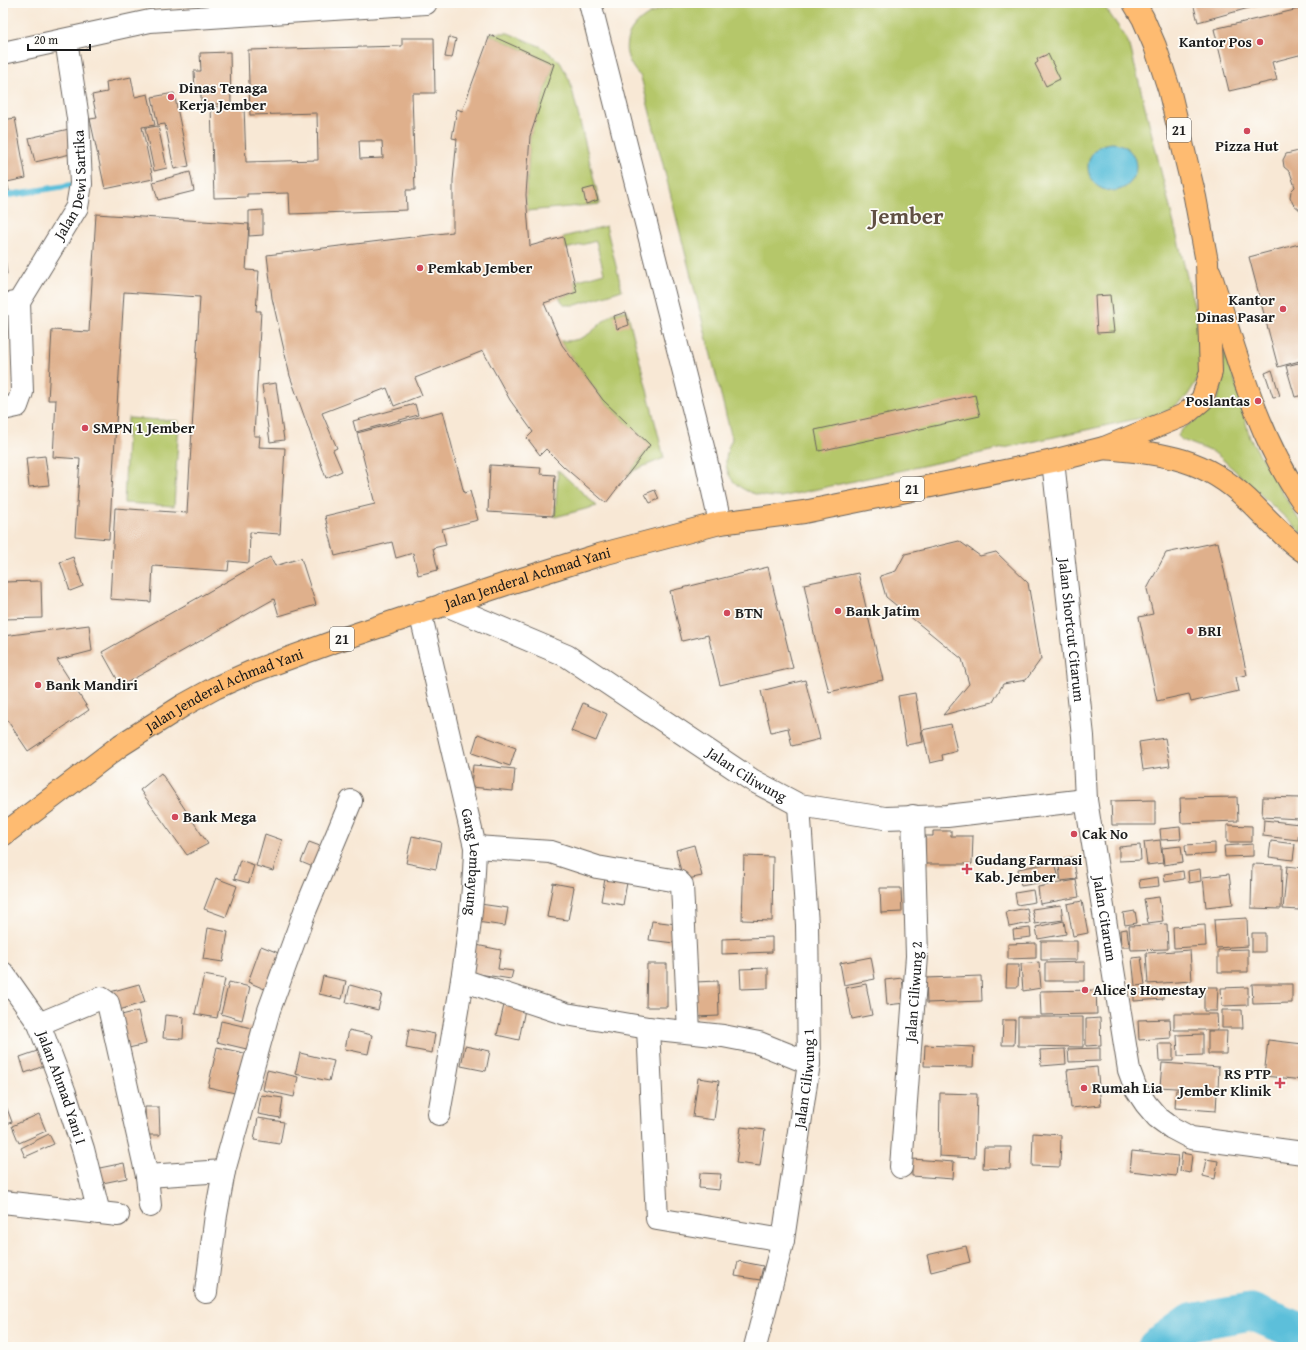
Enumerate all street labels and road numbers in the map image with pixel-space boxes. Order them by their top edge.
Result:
road number: 21 [1167,118,1191,142]
street label: Jalan Dewi Sartika [47,129,91,245]
road number: 21 [900,477,924,501]
street label: Jalan Jenderal Achmad Yani [440,541,613,615]
street label: Jalan Shortcut Citarum [1053,555,1090,704]
road number: 21 [330,627,354,651]
street label: Jalan Jenderal Achmad Yani [140,643,306,738]
street label: Jalan Ciliwung [701,741,791,807]
street label: Gang Lembayung [456,806,487,917]
street label: Jalan Citarum [1088,873,1123,964]
street label: Jalan Ciliwung 2 [899,941,927,1045]
street label: Jalan Ahmad Yani I [32,1026,92,1147]
street label: Jalan Ciliwung 1 [788,1028,819,1132]

